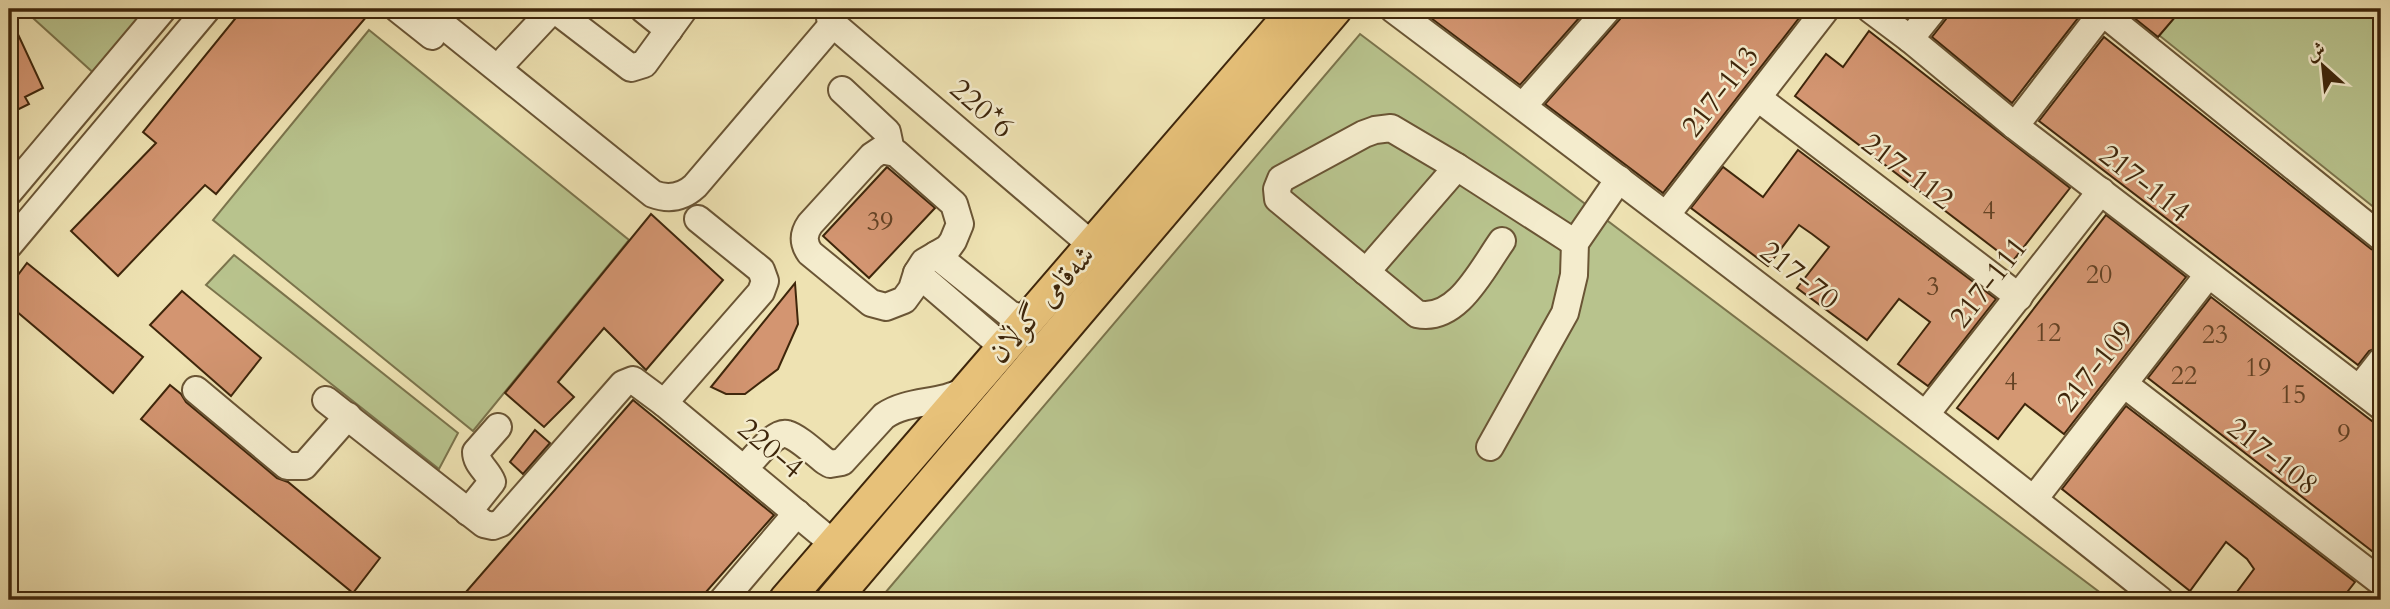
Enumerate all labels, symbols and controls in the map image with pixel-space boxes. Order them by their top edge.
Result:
north arrow [2288,32,2358,102]
text: ش [2301,36,2330,68]
street label: 217-113 [1672,37,1769,146]
street label: 220*6 [941,69,1022,148]
street label: 217-112 [1853,123,1962,220]
street label: 217-114 [2090,135,2199,232]
house number: 4 [1982,193,1996,228]
house number: 39 [867,204,893,239]
street label: 217-111 [1940,228,2037,337]
street label: 217-70 [1752,231,1848,319]
street label: شەقامی گوڵان [978,236,1104,372]
house number: 20 [2086,257,2112,292]
house number: 3 [1926,269,1940,304]
street label: 217-109 [2047,312,2144,421]
house number: 12 [2035,315,2061,350]
house number: 23 [2202,317,2228,352]
house number: 19 [2245,350,2271,385]
house number: 22 [2171,358,2197,393]
house number: 4 [2004,364,2018,399]
house number: 15 [2280,377,2306,412]
street label: 217-108 [2218,408,2327,505]
street label: 220-4 [729,409,813,488]
house number: 9 [2337,416,2351,451]

